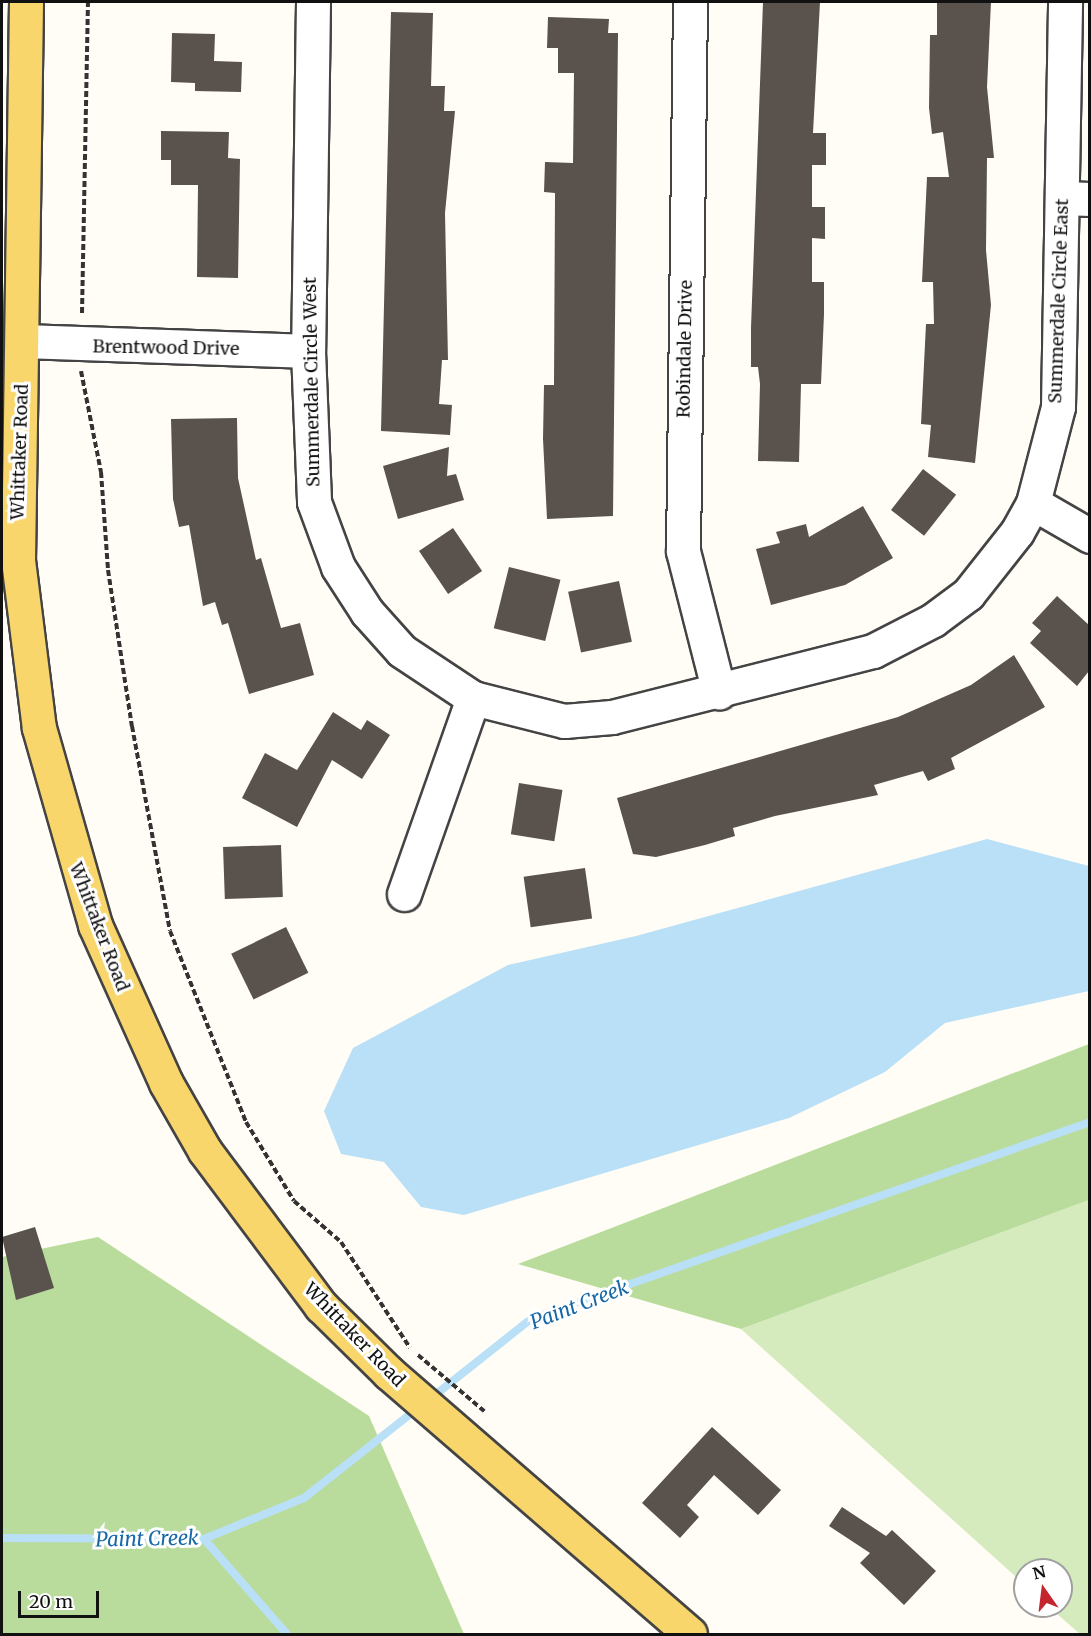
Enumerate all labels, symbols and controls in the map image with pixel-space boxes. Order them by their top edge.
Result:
street label: Summerdale Circle East [1045,198,1073,404]
street label: Summerdale Circle West [299,277,325,487]
street label: Robindale Drive [673,280,697,418]
street label: Brentwood Drive [92,336,240,360]
street label: Whittaker Road [7,384,33,520]
street label: Whittaker Road [65,860,133,994]
water label: Paint Creek [526,1274,632,1334]
street label: Whittaker Road [299,1279,409,1391]
water label: Paint Creek [95,1525,199,1551]
north arrow [1013,1558,1073,1618]
text: N [1031,1561,1048,1584]
scale bar [21,1579,102,1617]
text: 20 m [29,1590,73,1613]

